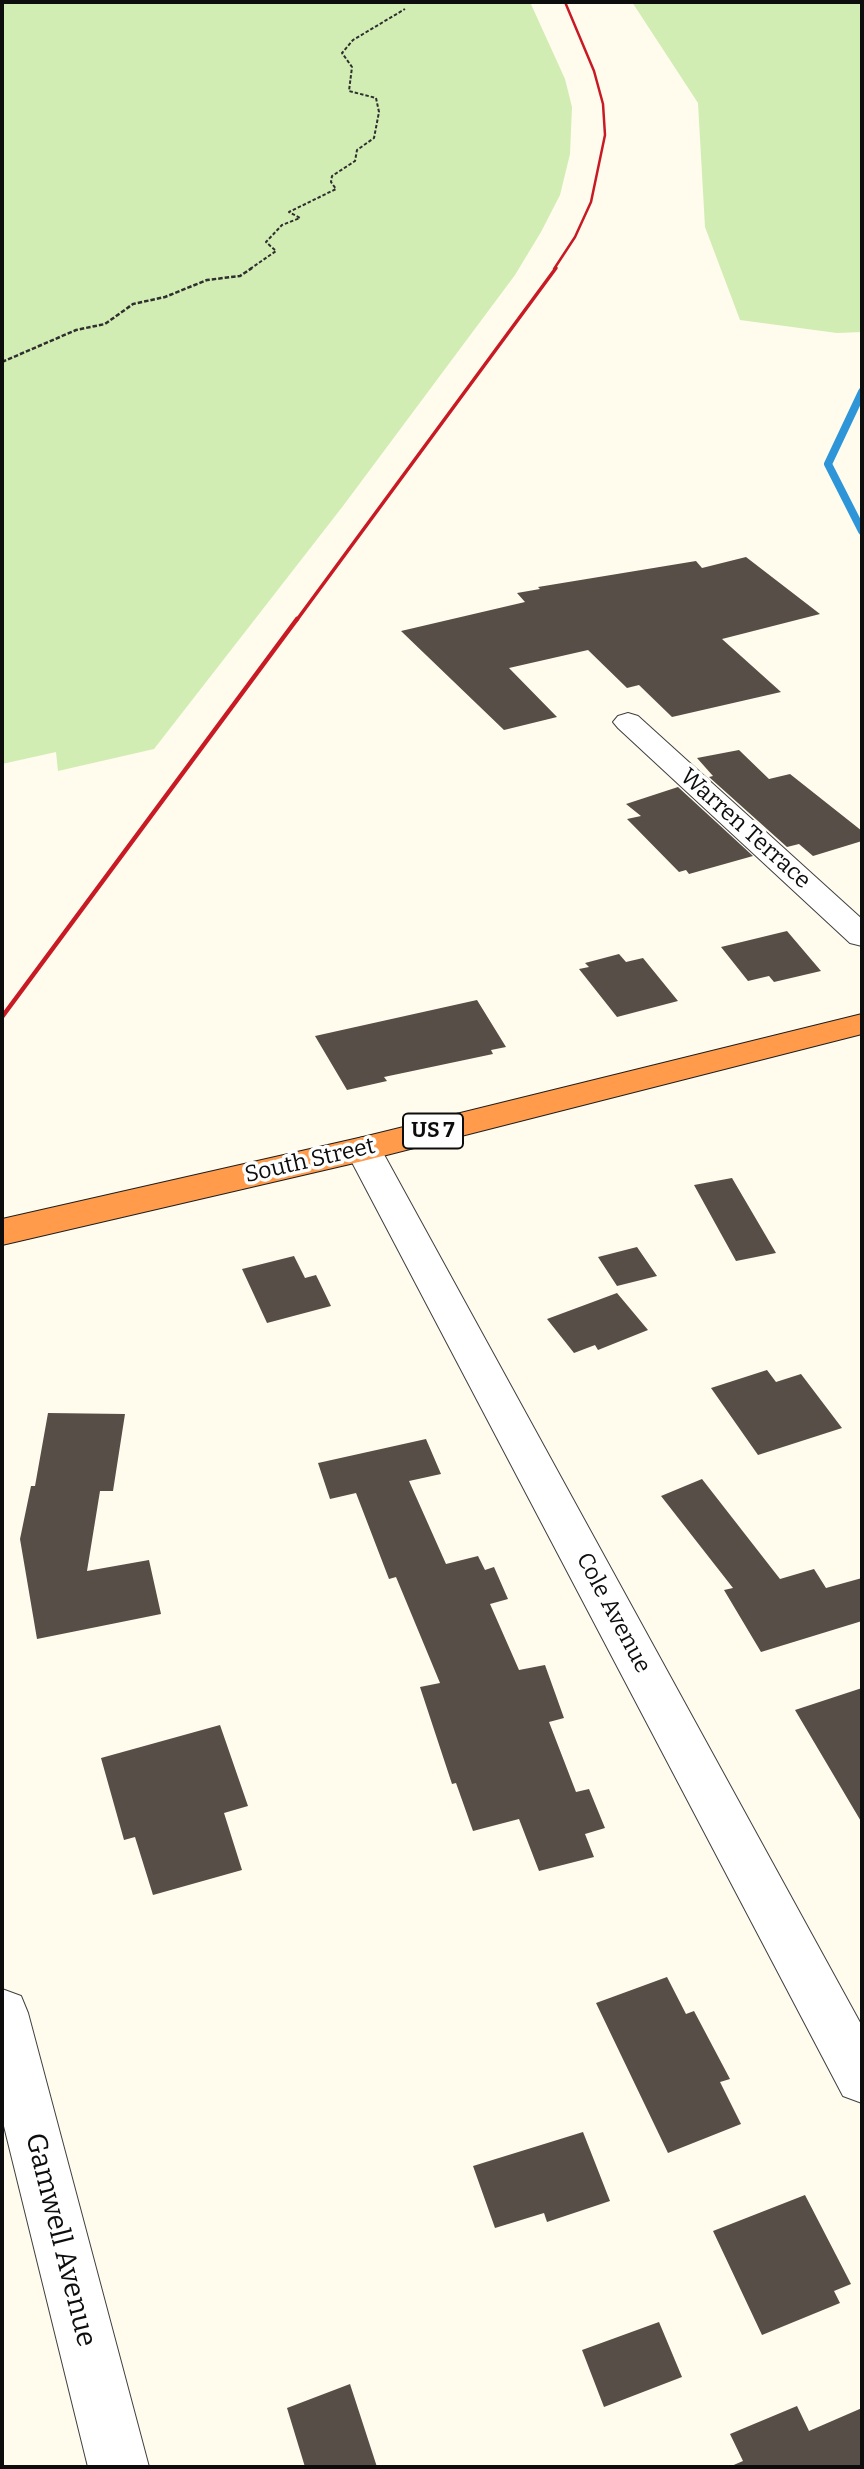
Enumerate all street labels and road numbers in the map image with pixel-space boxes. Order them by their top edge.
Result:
street label: Warren Terrace [674,763,816,895]
road number: US 7 [403,1114,463,1148]
street label: South Street [242,1133,378,1189]
street label: Cole Avenue [570,1548,656,1678]
street label: Gamwell Avenue [17,2130,103,2350]

